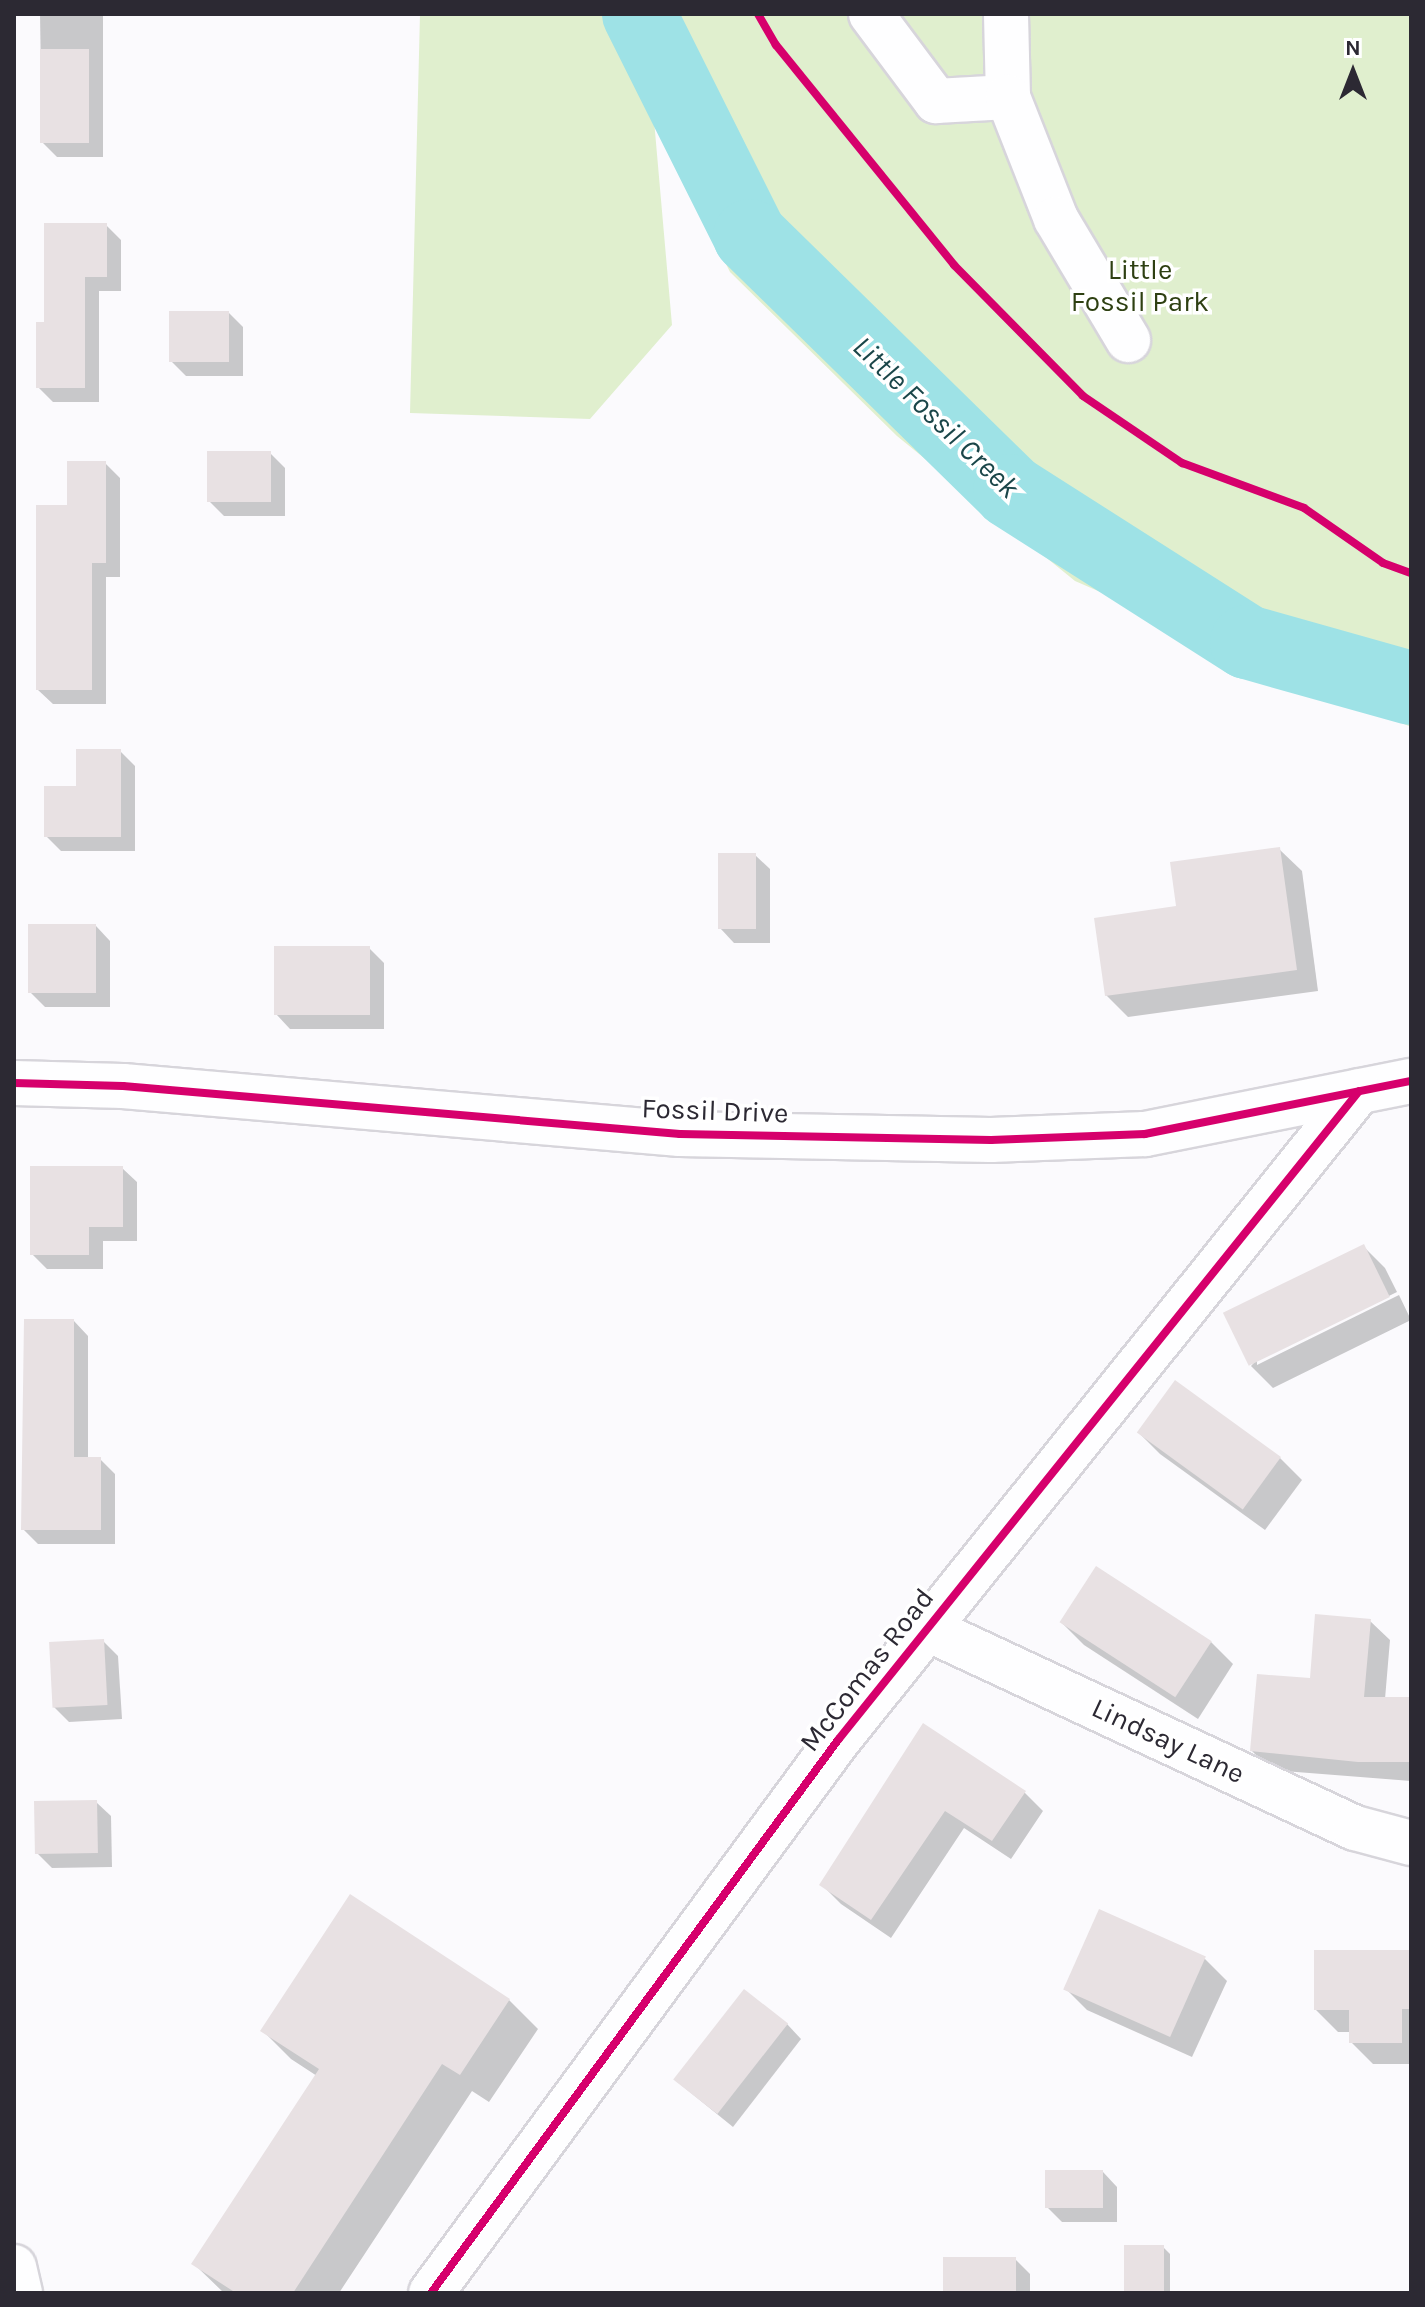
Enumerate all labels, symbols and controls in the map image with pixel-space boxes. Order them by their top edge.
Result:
north arrow [1313,32,1393,112]
text: N [1345,35,1361,61]
park label: Little Fossil Park [1071,253,1209,319]
water label: Little Fossil Creek [845,329,1027,505]
street label: Fossil Drive [641,1092,789,1130]
street label: McComas Road [793,1582,941,1758]
street label: Lindsay Lane [1086,1691,1250,1791]

